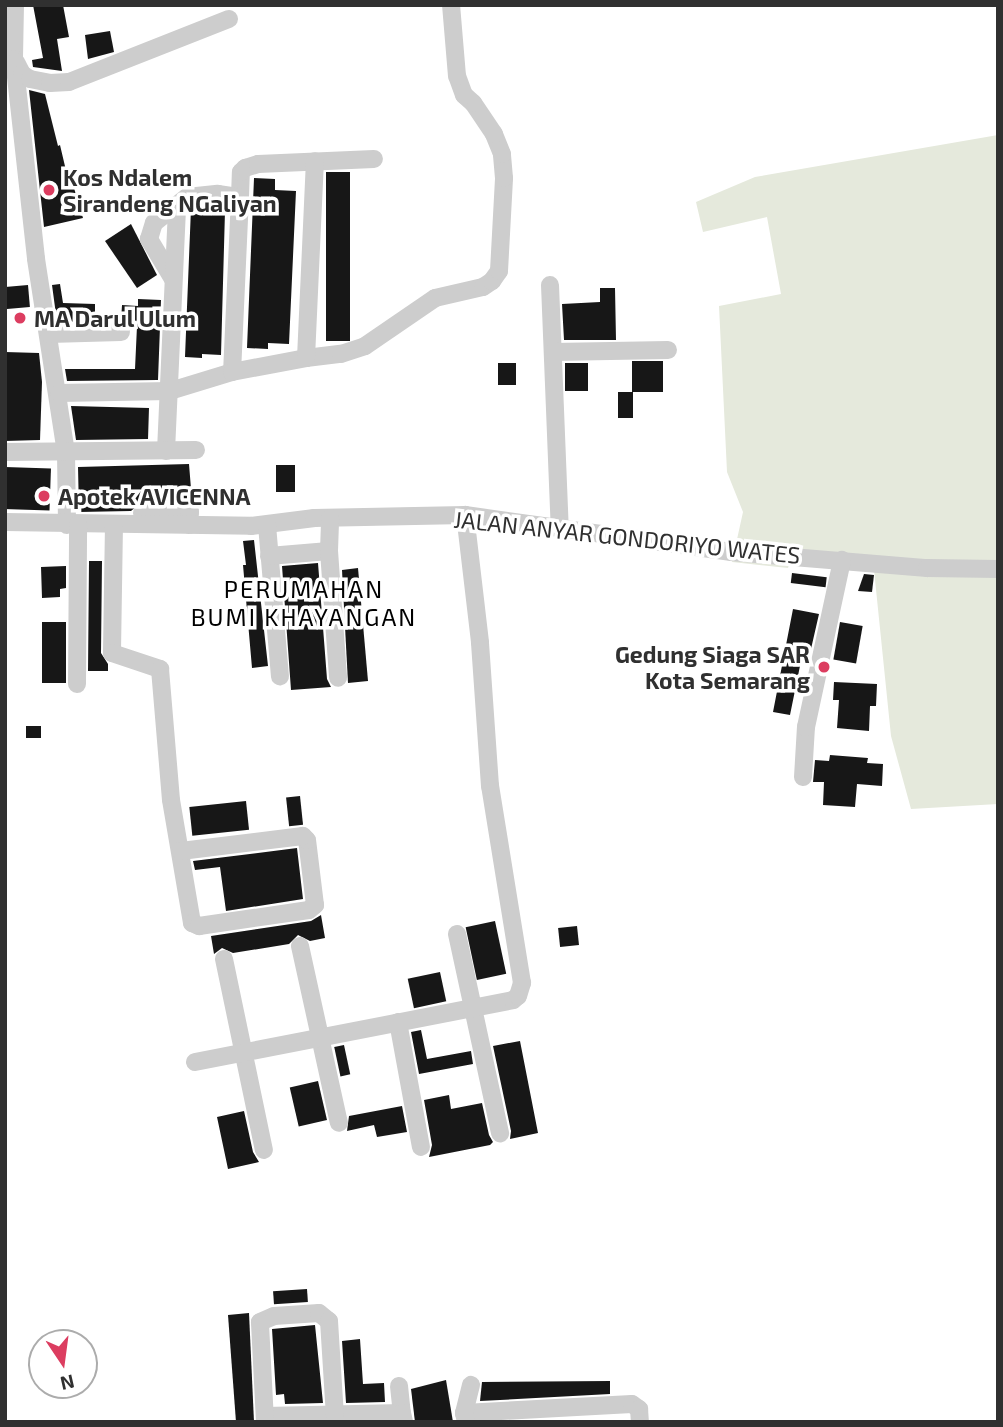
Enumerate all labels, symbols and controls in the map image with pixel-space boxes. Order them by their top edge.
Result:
place label: Kos Ndalem Sirandeng NGaliyan [63,163,277,217]
marker: Kos Ndalem Sirandeng NGaliyan [41,182,57,198]
place label: MA Darul Ulum [34,304,197,332]
marker: MA Darul Ulum [12,310,28,326]
place label: Apotek AVICENNA [58,482,251,510]
marker: Apotek AVICENNA [36,488,52,504]
street label: JALAN ANYAR GONDORIYO WATES [452,505,802,569]
district label: PERUMAHAN BUMI KHAYANGAN [192,575,416,631]
place label: Gedung Siaga SAR Kota Semarang [615,640,810,694]
marker: Gedung Siaga SAR Kota Semarang [816,659,832,675]
north arrow [28,1329,98,1399]
text: N [58,1370,77,1396]

